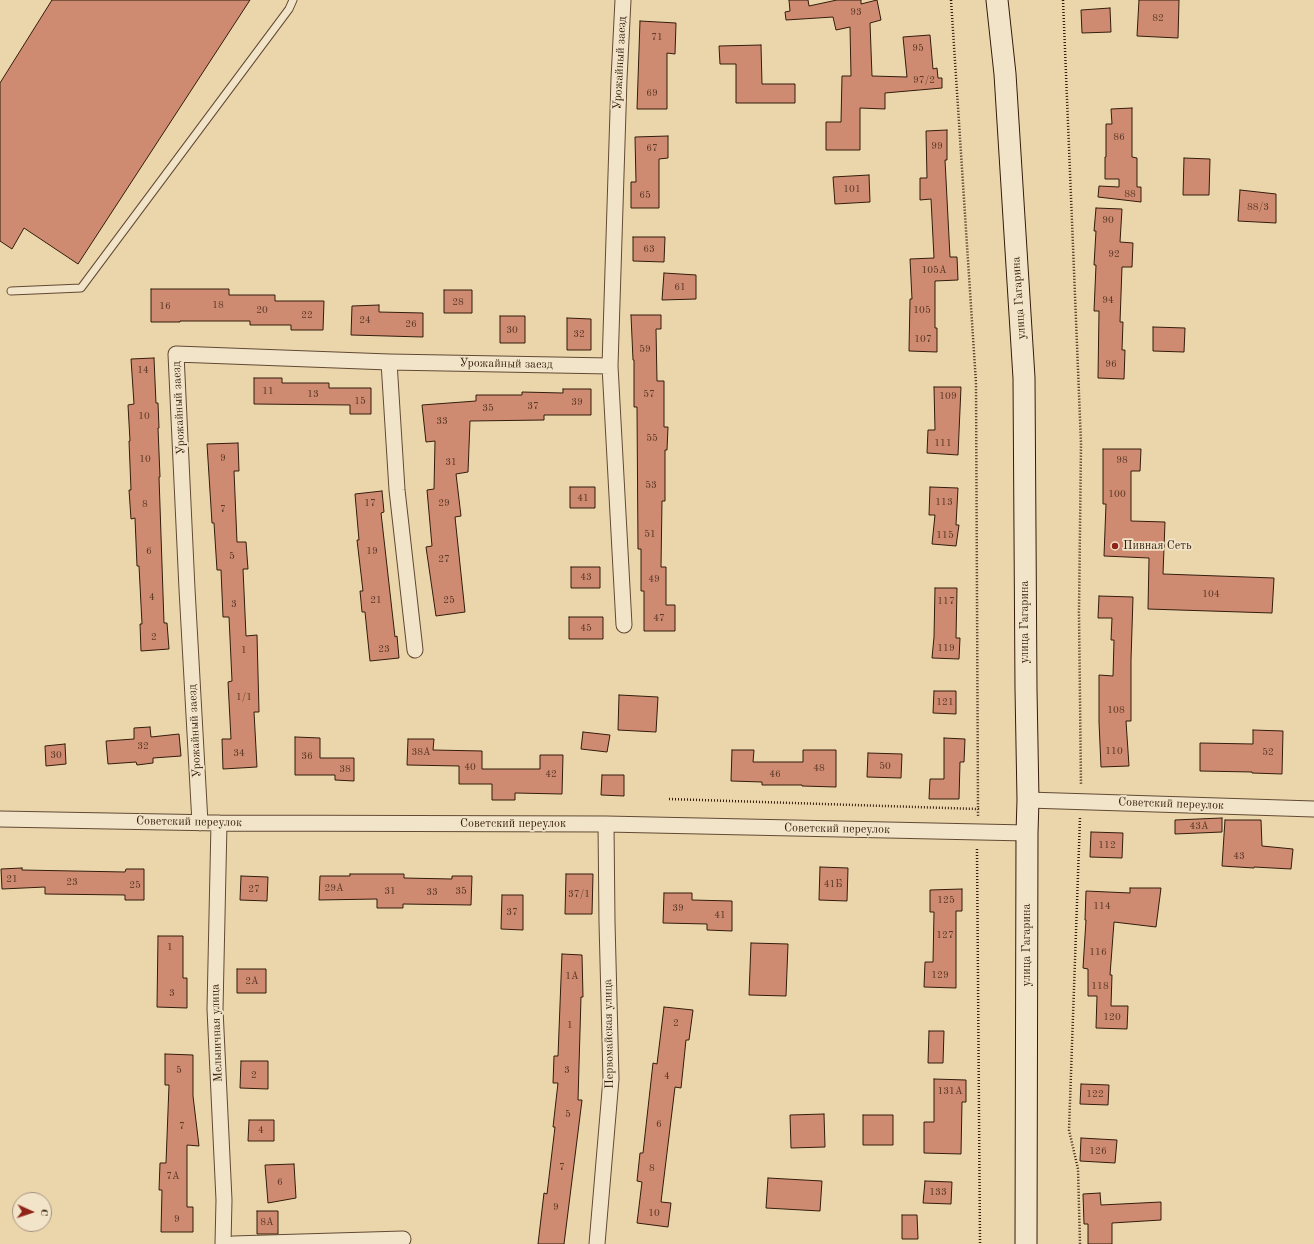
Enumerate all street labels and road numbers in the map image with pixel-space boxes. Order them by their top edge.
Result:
street label: Урожайный заезд [610,16,630,110]
street label: улица Гагарина [1009,256,1029,340]
street label: Урожайный заезд [459,356,553,372]
street label: Урожайный заезд [169,361,189,455]
street label: улица Гагарина [1018,580,1032,664]
street label: Урожайный заезд [185,684,205,778]
street label: Советский переулок [1118,795,1224,813]
street label: Советский переулок [136,814,242,830]
street label: Советский переулок [460,817,566,831]
street label: Советский переулок [784,821,890,837]
street label: улица Гагарина [1020,903,1034,987]
street label: Первомайская улица [601,979,617,1089]
street label: Мельничная улица [208,984,226,1082]

